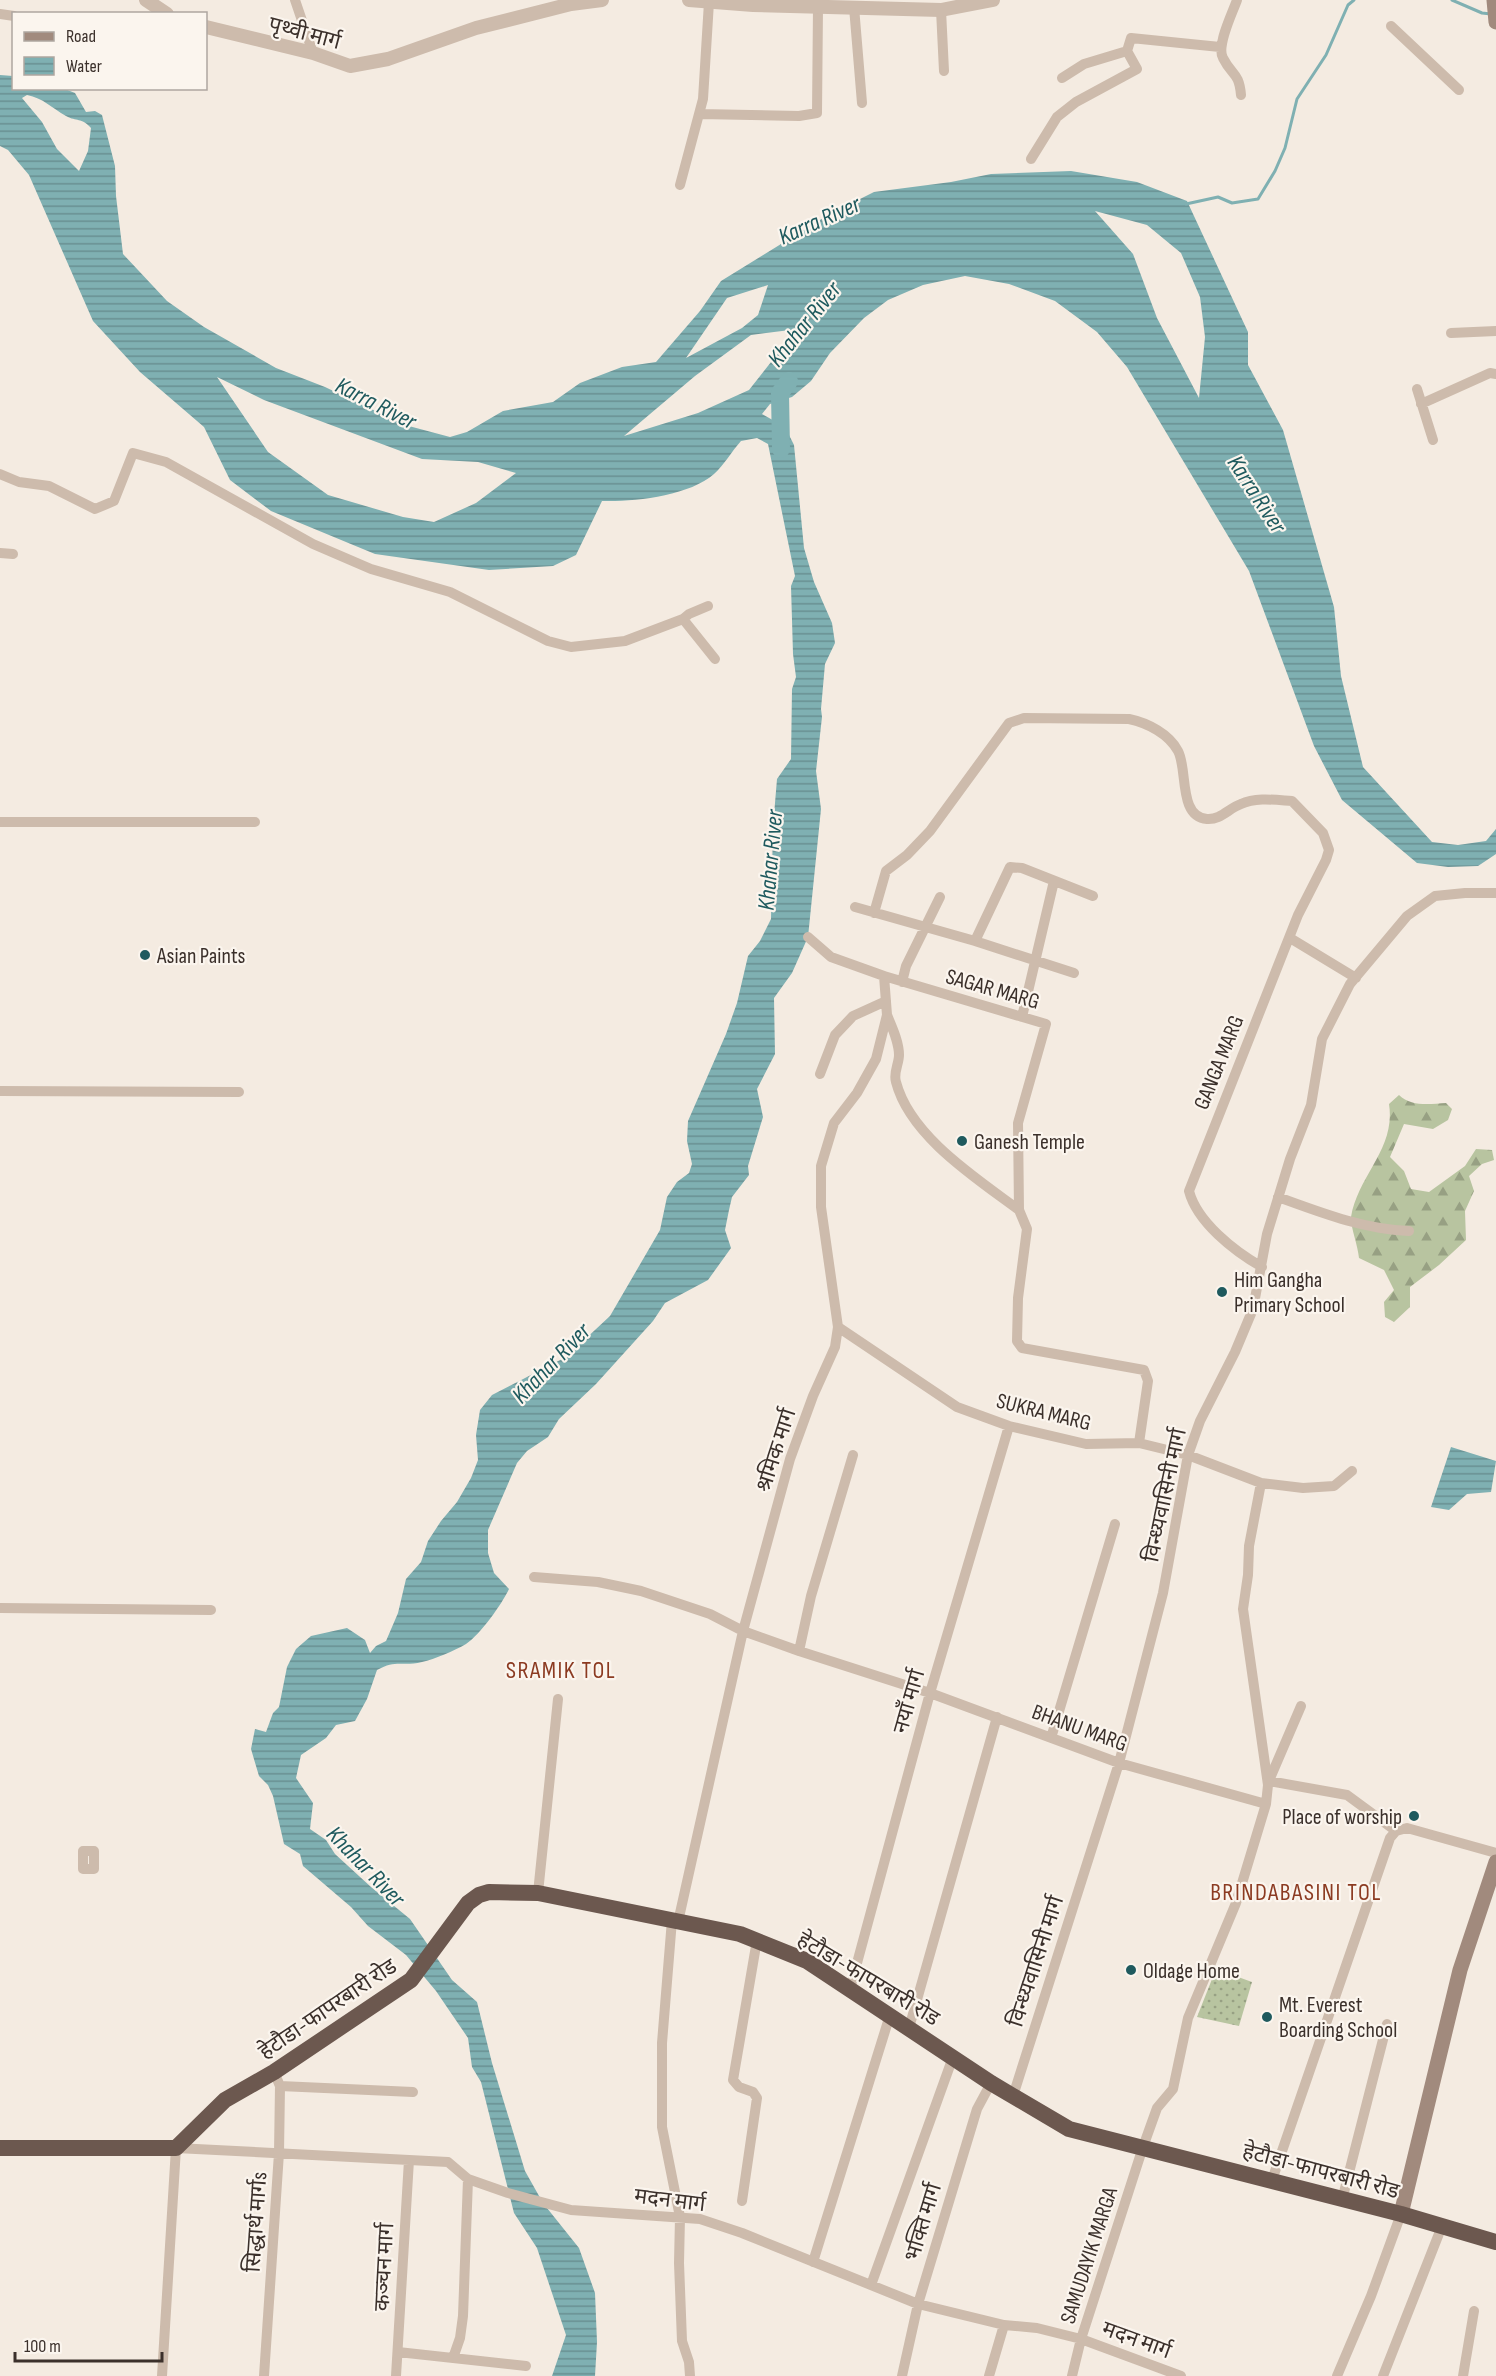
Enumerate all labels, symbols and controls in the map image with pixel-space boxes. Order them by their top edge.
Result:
street label: पृथ्वी मार्ग [266,11,345,56]
legend [12,12,207,90]
text: Road [66,26,96,47]
text: Water [66,56,102,77]
water label: Karra River [774,189,866,251]
water label: Khahar River [761,275,848,373]
water label: Karra River [331,371,422,437]
water label: Karra River [1221,450,1293,540]
water label: Khahar River [752,807,789,912]
place label: Asian Paints [156,943,246,970]
marker: Asian Paints [138,948,152,962]
street label: SAGAR MARG [943,963,1043,1016]
street label: GANGA MARG [1188,1012,1250,1114]
place label: Ganesh Temple [974,1129,1085,1156]
marker: Ganesh Temple [955,1134,969,1148]
place label: Him Gangha Primary School [1234,1267,1345,1319]
marker: Him Gangha Primary School [1215,1285,1229,1299]
water label: Khahar River [506,1316,598,1410]
street label: SUKRA MARG [994,1388,1094,1437]
street label: श्रमिक मार्ग [750,1404,803,1496]
street label: विन्ध्यवासिनी मार्ग [1138,1425,1193,1565]
district label: SRAMIK TOL [506,1656,616,1685]
street label: नयाँ मार्ग [886,1665,932,1737]
street label: BHANU MARG [1028,1699,1131,1758]
place label: Place of worship [1282,1804,1402,1831]
marker: Place of worship [1407,1809,1421,1823]
water label: Khahar River [320,1820,412,1914]
district label: BRINDABASINI TOL [1210,1878,1382,1907]
street label: विन्ध्यवासिनी मार्ग [1003,1892,1071,2030]
street label: हेटौडा-फापरबारी रोड [792,1925,945,2032]
street label: हेटौडा-फापरबारी रोड [253,1952,402,2065]
place label: Oldage Home [1143,1958,1240,1985]
marker: Oldage Home [1124,1963,1138,1977]
place label: Mt. Everest Boarding School [1279,1992,1397,2044]
marker: Mt. Everest Boarding School [1260,2010,1274,2024]
street label: हेटौडा-फापरबारी रोड [1239,2137,1402,2205]
street label: सिद्धार्थ मार्गs [240,2171,273,2273]
street label: भक्ति मार्ग [899,2179,948,2265]
street label: मदन मार्ग [633,2183,708,2218]
street label: SAMUDAYIK MARGA [1055,2183,1124,2327]
street label: कञ्चन मार्ग [369,2221,400,2312]
street label: मदन मार्ग [1098,2315,1176,2366]
scale bar [15,2325,162,2363]
text: 100 m [24,2336,61,2357]

